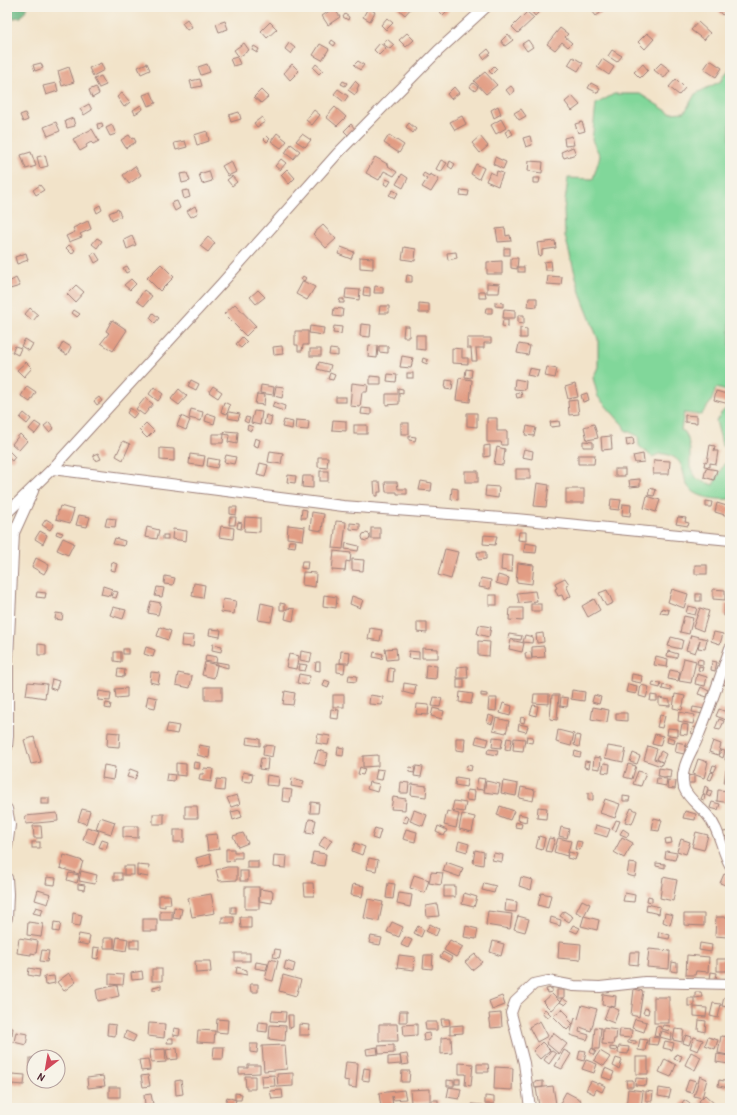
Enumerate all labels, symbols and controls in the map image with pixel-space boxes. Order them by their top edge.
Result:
north arrow [26,1049,66,1089]
text: N [35,1070,47,1085]

